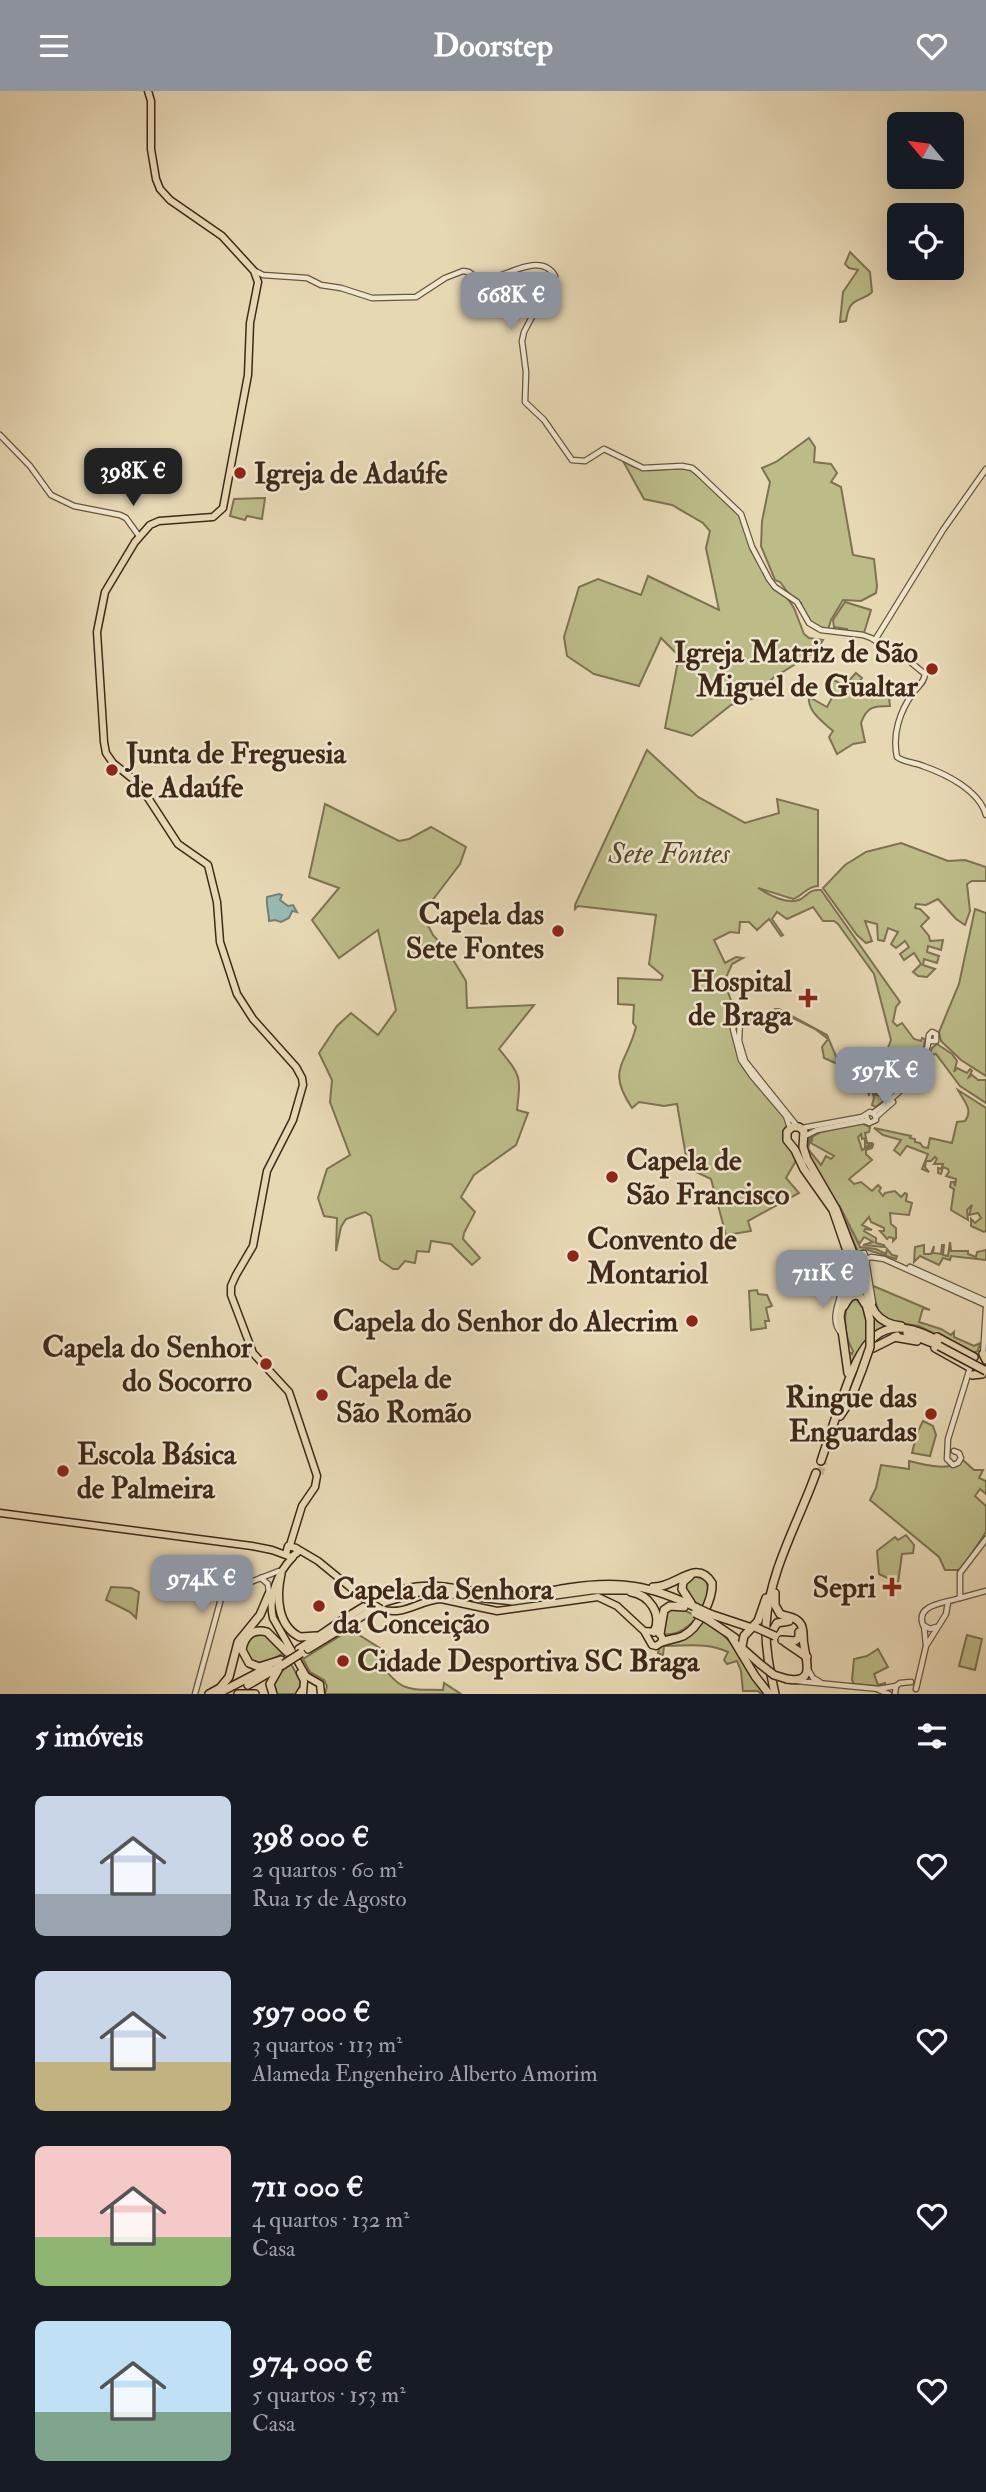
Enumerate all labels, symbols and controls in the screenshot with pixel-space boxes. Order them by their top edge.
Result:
text: Doorstep [433,26,553,66]
icon: menu [35,27,73,65]
icon: heart [913,27,951,65]
north arrow [887,112,964,189]
map controls [887,112,964,280]
button: locate [887,203,964,280]
pin: 668K € [454,273,568,332]
text: 668K € [477,280,545,309]
pin: 398K € [76,449,190,508]
place label: Igreja de Adaúfe [254,455,448,492]
text: 398K € [100,456,166,485]
marker: Igreja de Adaúfe [232,465,248,481]
place label: Igreja Matriz de São Miguel de Gualtar [674,634,919,705]
marker: Igreja Matriz de São Miguel de Gualtar [924,661,940,677]
place label: Junta de Freguesia de Adaúfe [124,735,347,806]
marker: Junta de Freguesia de Adaúfe [104,762,120,778]
park label: Sete Fontes [607,835,731,872]
place label: Capela das Sete Fontes [406,896,544,967]
marker: Capela das Sete Fontes [550,923,566,939]
place label: Hospital de Braga [688,963,794,1034]
marker: Hospital de Braga [798,988,818,1008]
pin: 597K € [828,1047,942,1107]
text: 597K € [852,1055,918,1084]
place label: Capela de São Francisco [626,1142,790,1213]
marker: Capela de São Francisco [604,1169,620,1185]
place label: Convento de Montariol [586,1221,737,1292]
marker: Convento de Montariol [565,1248,581,1264]
pin: 711K € [766,1251,880,1310]
text: 711K € [792,1258,854,1287]
place label: Capela do Senhor do Alecrim [333,1303,679,1340]
marker: Capela do Senhor do Alecrim [684,1313,700,1329]
place label: Capela do Senhor do Socorro [42,1329,253,1400]
marker: Capela do Senhor do Socorro [258,1356,274,1372]
place label: Capela de São Romão [336,1360,471,1431]
place label: Ringue das Enguardas [785,1379,917,1450]
marker: Capela de São Romão [314,1387,330,1403]
marker: Ringue das Enguardas [923,1406,939,1422]
place label: Escola Básica de Palmeira [77,1436,238,1507]
marker: Escola Básica de Palmeira [55,1463,71,1479]
pin: 974K € [145,1555,259,1615]
text: 974K € [168,1563,236,1592]
place label: Sepri [813,1569,876,1606]
place label: Capela da Senhora da Conceição [333,1571,555,1642]
marker: Sepri [882,1577,902,1597]
marker: Capela da Senhora da Conceição [311,1598,327,1614]
place label: Cidade Desportiva SC Braga [357,1643,701,1680]
marker: Cidade Desportiva SC Braga [335,1653,351,1669]
icon: filters [913,1717,951,1755]
text: 5 imóveis [35,1718,143,1755]
text: 398 000 € [252,1818,369,1855]
icon: home [91,1824,175,1908]
icon: heart [913,1847,951,1885]
text: 2 quartos · 60 m² [252,1855,404,1884]
text: Rua 15 de Agosto [252,1884,407,1913]
text: 597 000 € [252,1993,371,2030]
icon: home [91,1999,175,2083]
icon: heart [913,2022,951,2060]
text: 3 quartos · 113 m² [252,2030,403,2059]
text: Alameda Engenheiro Alberto Amorim [252,2059,598,2088]
text: 711 000 € [252,2168,364,2205]
icon: home [91,2174,175,2258]
icon: heart [913,2197,951,2235]
text: 4 quartos · 132 m² [252,2205,410,2234]
text: Casa [252,2234,296,2263]
text: 974 000 € [252,2343,373,2380]
icon: home [91,2349,175,2433]
icon: heart [913,2372,951,2410]
text: 5 quartos · 153 m² [252,2380,406,2409]
text: Casa [252,2409,296,2438]

